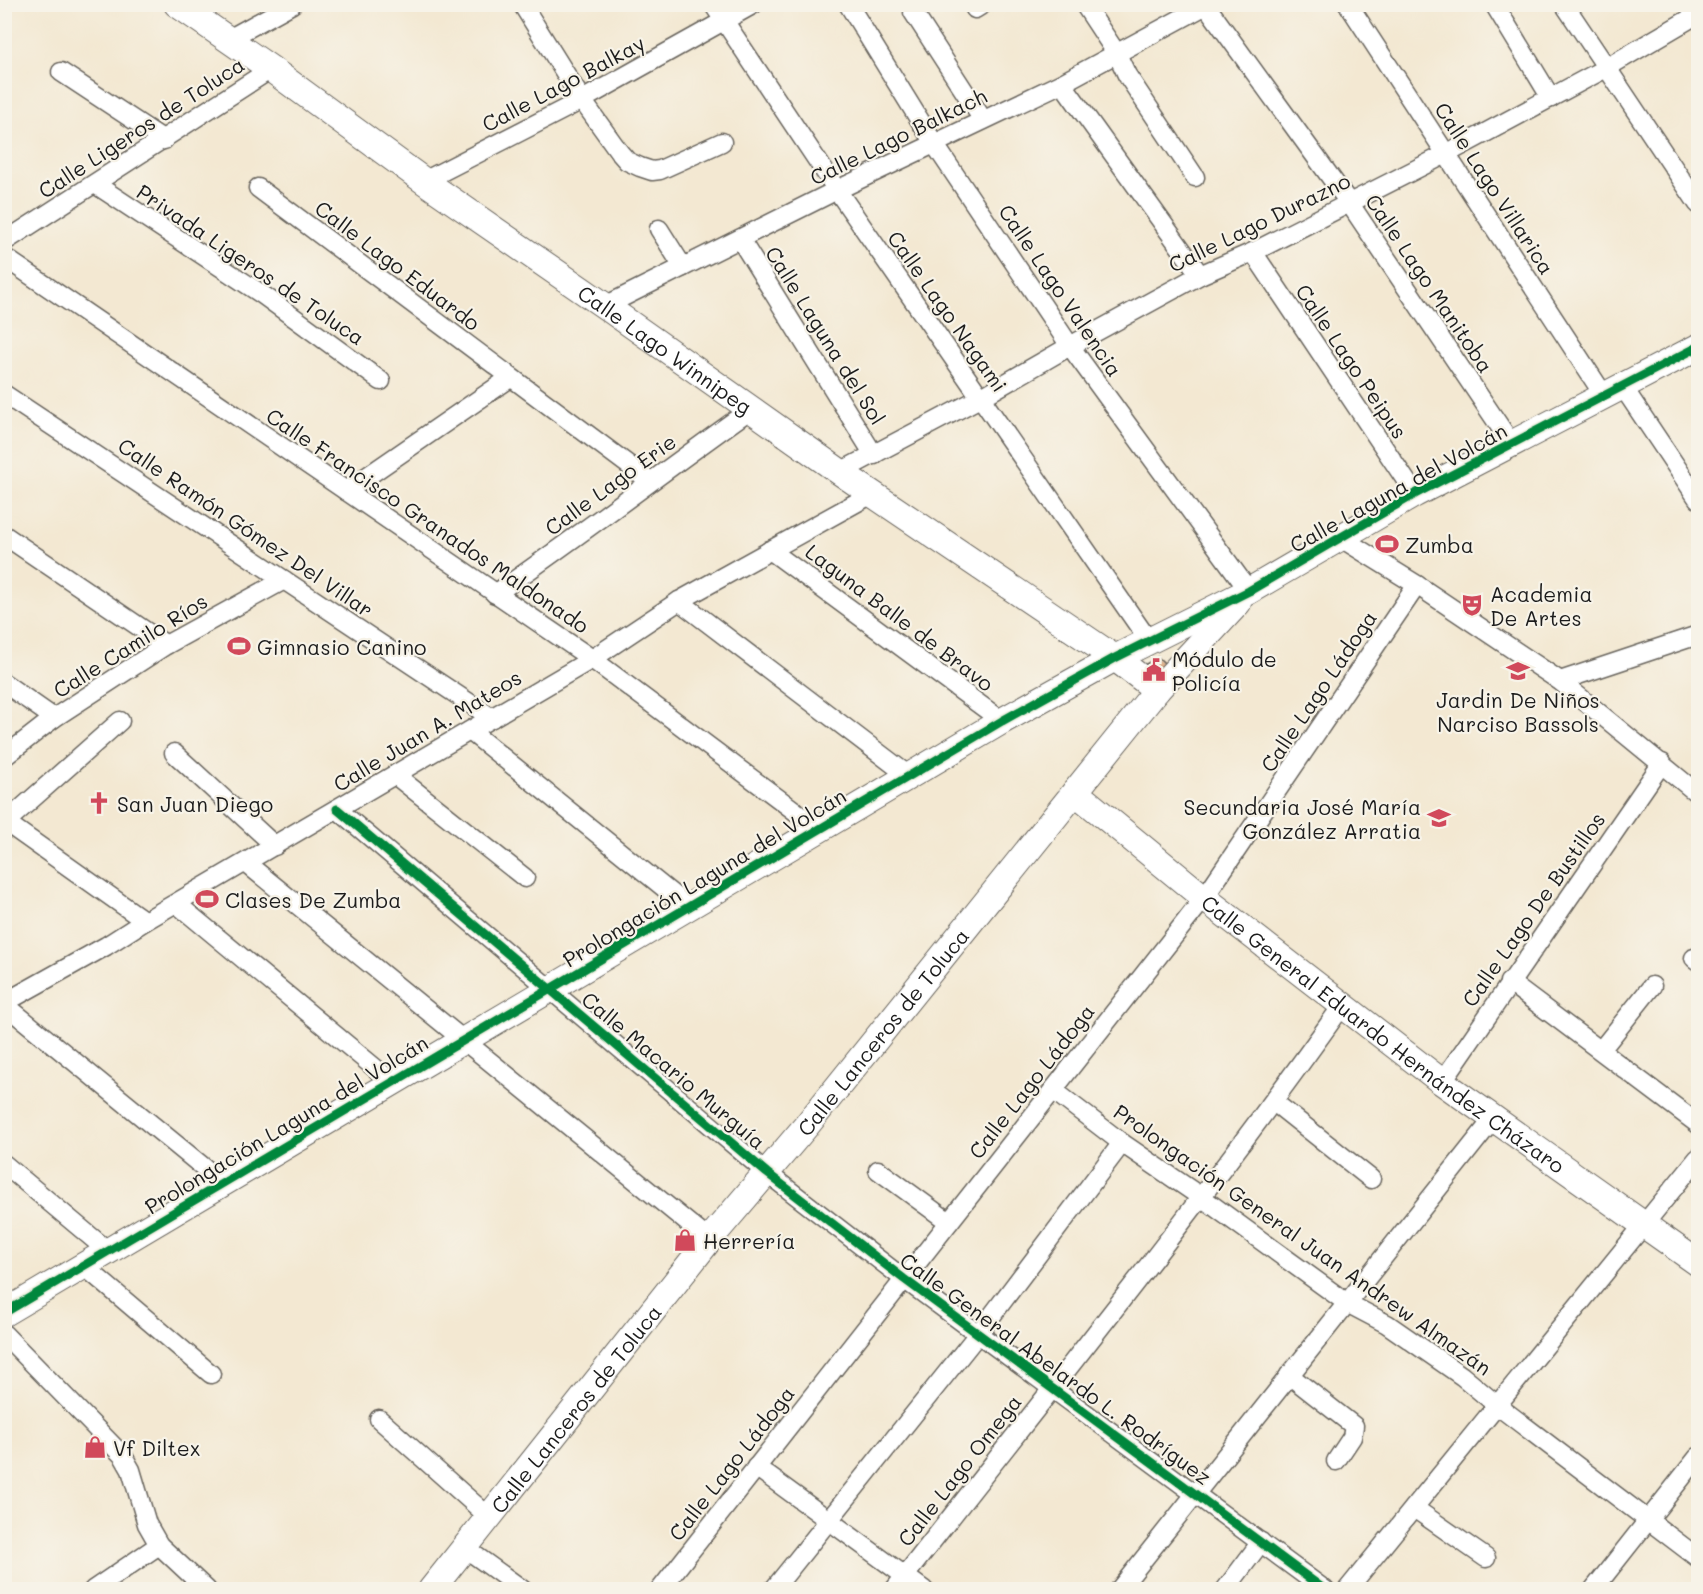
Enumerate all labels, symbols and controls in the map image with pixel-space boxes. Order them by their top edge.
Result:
street label: Calle Lago Balkay [477,29,649,137]
street label: Calle Ligeros de Toluca [33,50,249,204]
street label: Calle Lago Balkach [805,81,991,191]
street label: Calle Lago Villarica [1429,97,1561,279]
street label: Calle Lago Durazno [1164,166,1354,278]
street label: Privada Ligeros de Toluca [132,178,370,350]
street label: Calle Lago Manitoba [1360,188,1500,378]
street label: Calle Lago Eduardo [310,194,486,336]
street label: Calle Lago Valencia [993,199,1129,381]
street label: Calle Lago Nagami [882,225,1014,397]
street label: Calle Laguna del Sol [760,241,892,429]
street label: Calle Lago Winnipeg [573,278,758,419]
street label: Calle Lago Peipus [1290,279,1414,443]
street label: Calle Francisco Granados Maldonado [261,402,595,638]
street label: Calle Laguna del Volcán [1285,416,1511,558]
street label: Calle Lago Erie [539,427,681,541]
street label: Calle Ramón Gómez Del Villar [113,431,379,623]
sports icon: Zumba [1374,531,1400,557]
place label: Zumba [1405,531,1474,558]
street label: Laguna Balle de Bravo [800,537,1000,697]
place label: Academia De Artes [1490,580,1593,631]
street label: Calle Camilo Ríos [48,587,212,703]
theatre icon: Academia De Artes [1459,592,1485,618]
street label: Calle Lago Ládoga [1254,605,1382,777]
sports icon: Gimnasio Canino [226,633,252,659]
place label: Gimnasio Canino [257,633,426,660]
place label: Módulo de Policía [1172,645,1277,696]
public building icon: Módulo de Policía [1141,657,1167,683]
school or university icon: Jardin De Niños Narciso Bassols [1505,658,1531,684]
street label: Calle Juan A. Mateos [328,663,526,797]
place label: Jardin De Niños Narciso Bassols [1436,686,1600,737]
street label: Prolongación Laguna del Volcán [557,782,851,972]
church icon: San Juan Diego [86,790,112,816]
place label: San Juan Diego [117,790,273,817]
place label: Secundaria José María González Arratia [1184,793,1421,844]
school or university icon: Secundaria José María González Arratia [1426,805,1452,831]
street label: Calle Lago De Bustillos [1456,806,1610,1012]
sports icon: Clases De Zumba [194,886,220,912]
place label: Clases De Zumba [225,886,401,913]
street label: Calle General Eduardo Hernández Cházaro [1197,888,1571,1178]
street label: Calle Lanceros de Toluca [791,922,974,1141]
street label: Calle Macario Murguía [577,985,771,1155]
street label: Calle Lago Ládoga [962,998,1100,1164]
street label: Prolongación Laguna del Volcán [139,1029,433,1219]
street label: Prolongación General Juan Andrew Almazán [1109,1097,1497,1381]
shop icon: Herrería [672,1227,698,1253]
place label: Herrería [703,1227,795,1254]
street label: Calle General Abelardo L. Rodríguez [895,1246,1217,1490]
street label: Calle Lanceros de Toluca [484,1299,666,1518]
street label: Calle Lago Ládoga [662,1380,800,1546]
street label: Calle Lago Omega [891,1389,1027,1551]
shop icon: Vf Diltex [82,1434,108,1460]
place label: Vf Diltex [113,1434,200,1461]

